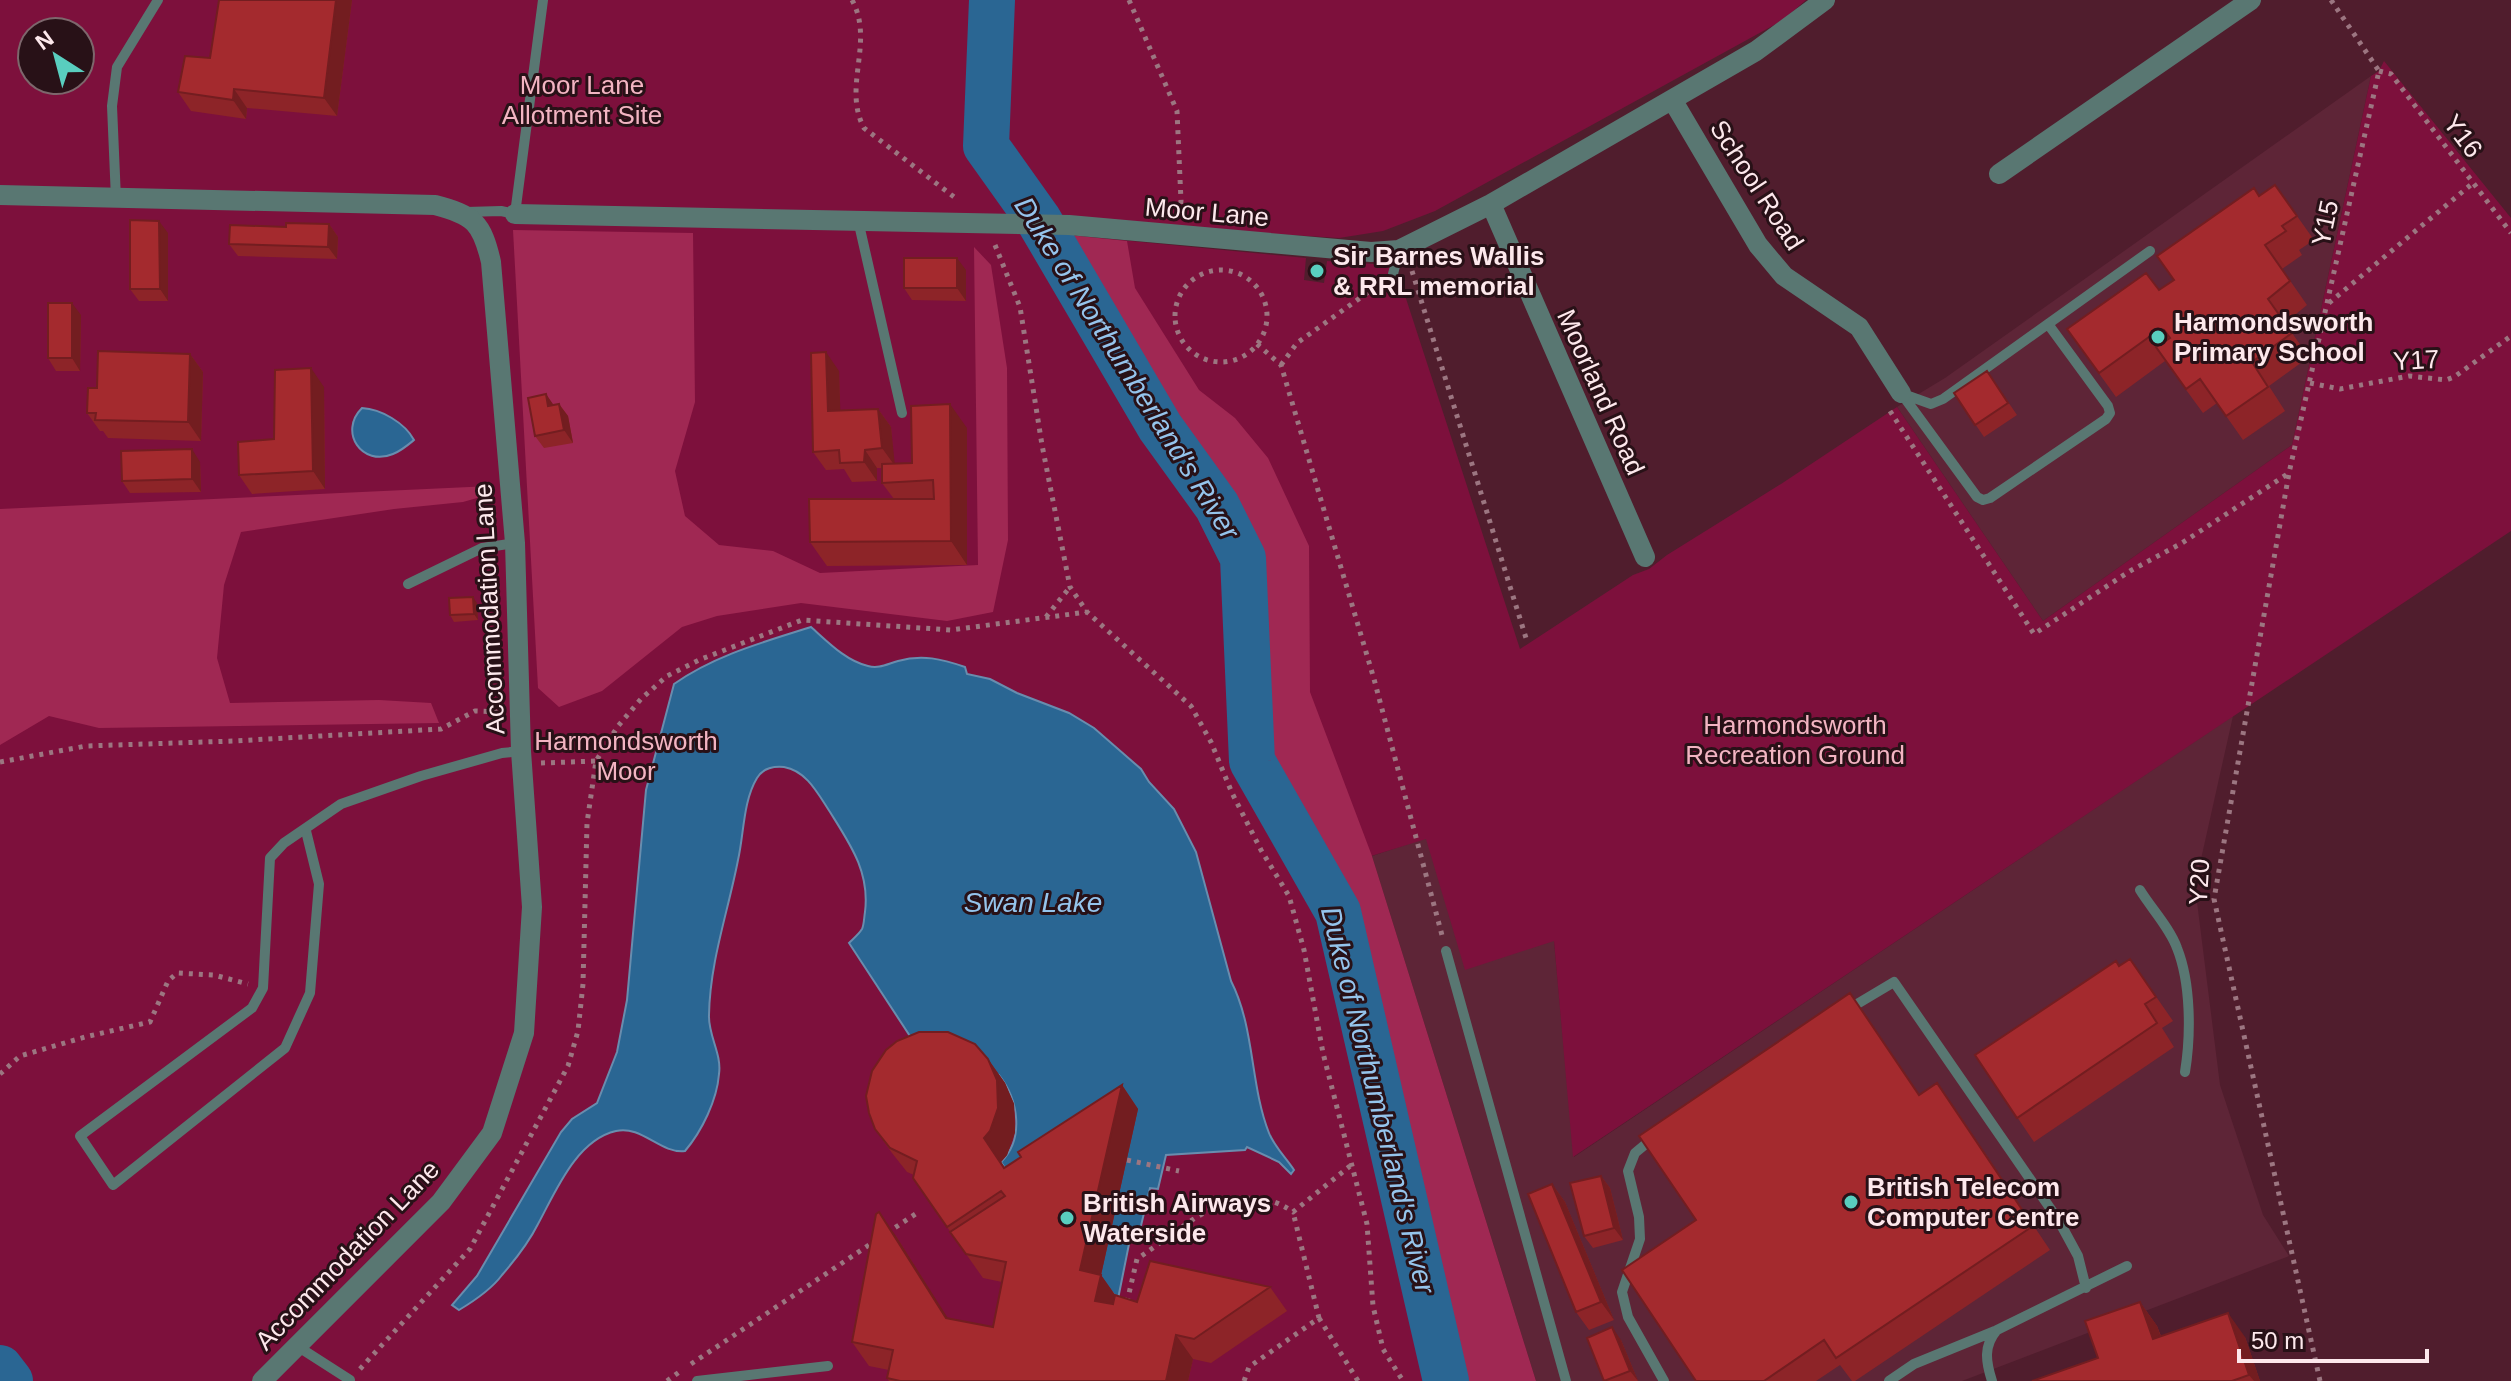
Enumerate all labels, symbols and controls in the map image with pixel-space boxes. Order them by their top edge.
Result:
north arrow [16,16,96,96]
text: N [31,25,58,55]
park label: Moor Lane Allotment Site [502,70,662,130]
street label: Y16 [2437,108,2489,164]
street label: School Road [1704,114,1810,256]
water label: Duke of Northumberland's River [1009,191,1246,546]
street label: Moor Lane [1144,192,1270,232]
street label: Y15 [2306,197,2344,249]
place label: Sir Barnes Wallis & RRL memorial [1333,241,1544,301]
marker: Sir Barnes Wallis & RRL memorial [1308,262,1326,280]
street label: Moorland Road [1551,305,1651,479]
place label: Harmondsworth Primary School [2174,307,2373,367]
marker: Harmondsworth Primary School [2149,328,2167,346]
street label: Y17 [2392,344,2440,376]
street label: Accommodation Lane [467,483,511,735]
park label: Harmondsworth Recreation Ground [1685,710,1905,770]
park label: Harmondsworth Moor [534,726,718,786]
street label: Y20 [2183,858,2215,906]
water label: Swan Lake [964,887,1102,918]
water label: Duke of Northumberland's River [1315,903,1442,1298]
street label: Accommodation Lane [249,1154,445,1356]
place label: British Telecom Computer Centre [1867,1172,2079,1232]
place label: British Airways Waterside [1083,1188,1271,1248]
marker: British Telecom Computer Centre [1842,1193,1860,1211]
marker: British Airways Waterside [1058,1209,1076,1227]
scale bar [2239,1313,2427,1363]
text: 50 m [2251,1327,2304,1354]

